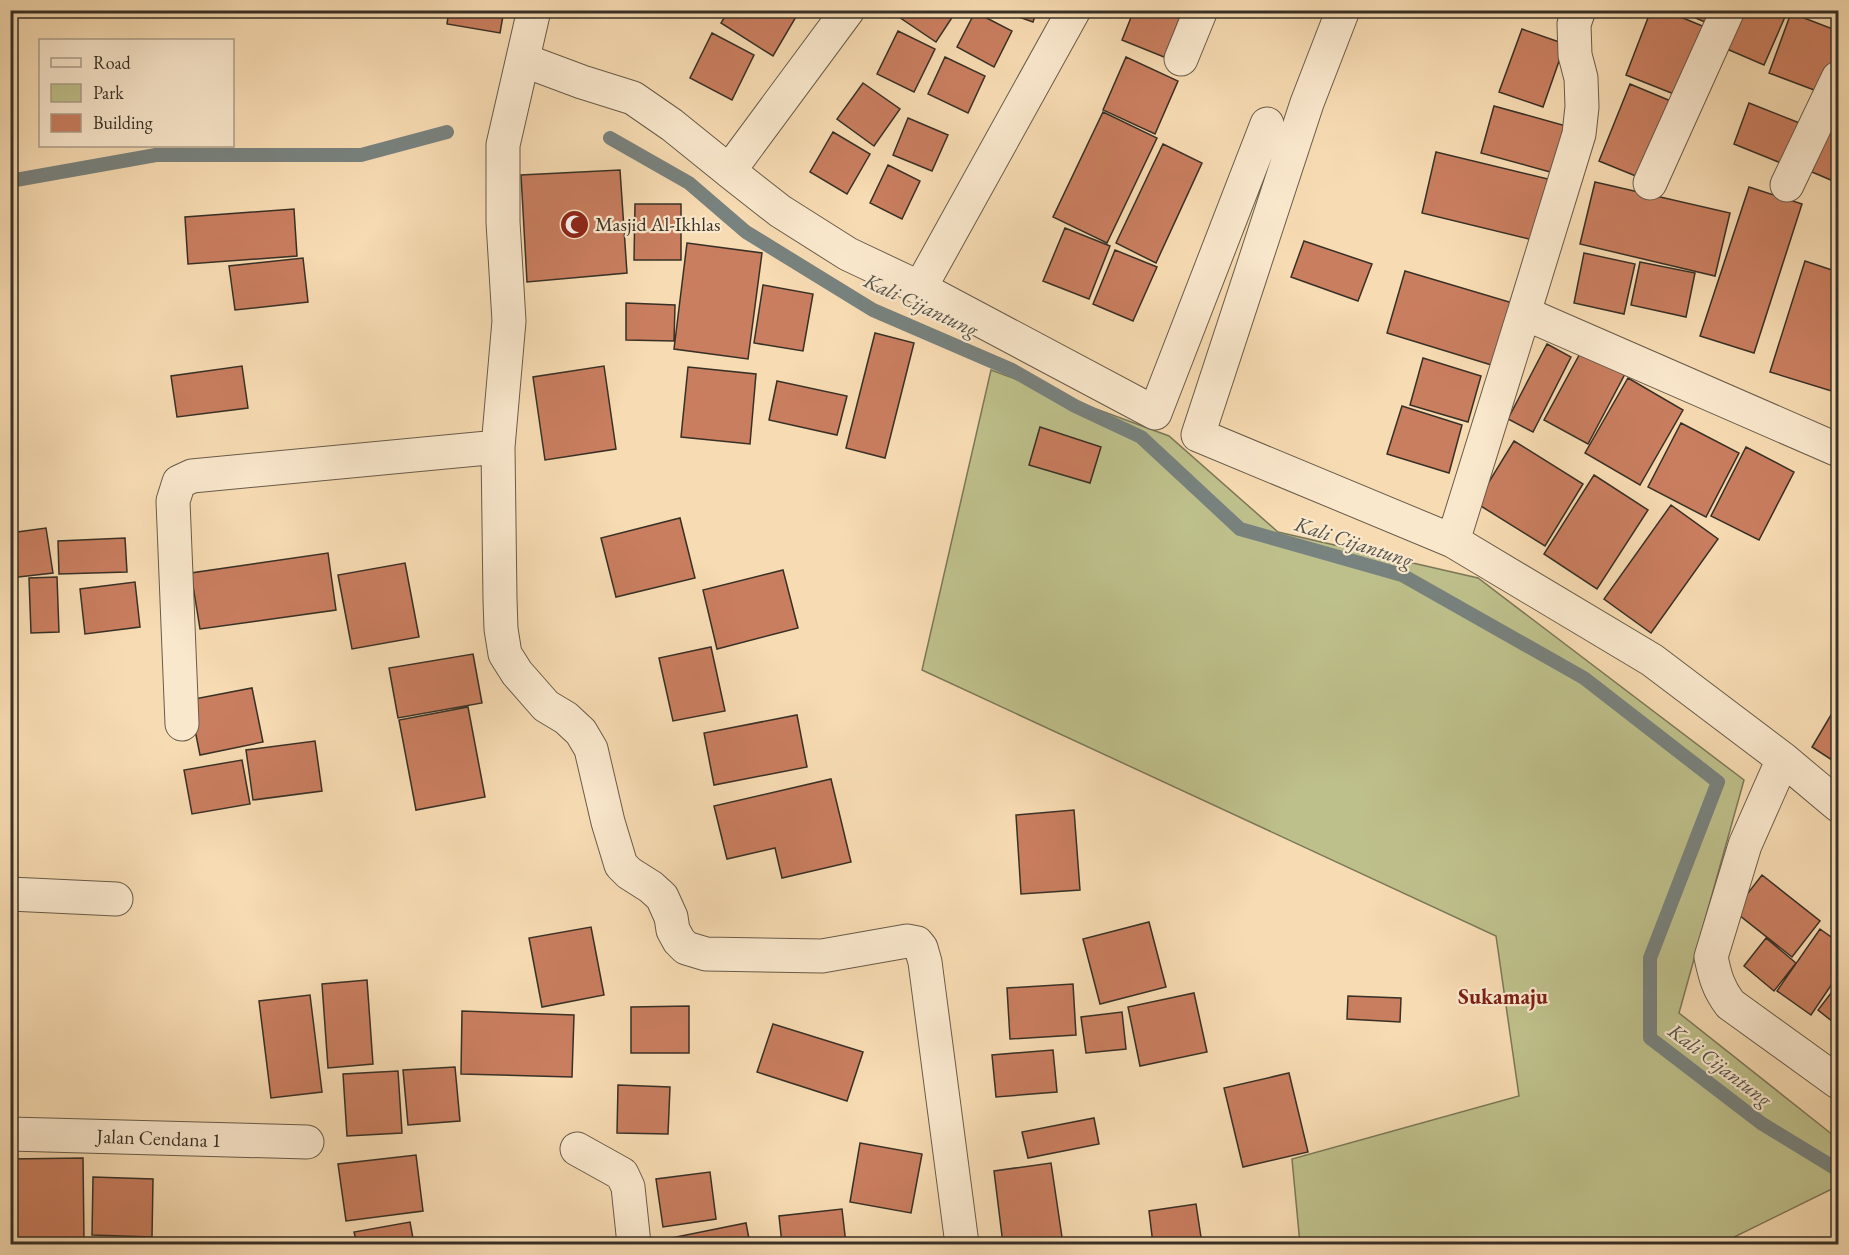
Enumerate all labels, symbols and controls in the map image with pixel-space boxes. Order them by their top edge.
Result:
legend [39,39,234,147]
text: Road [93,51,132,74]
text: Park [93,81,124,104]
text: Building [93,111,153,134]
mosque icon: Masjid Al-Ikhlas [558,208,590,240]
place label: Masjid Al-Ikhlas [595,211,720,237]
water label: Kali Cijantung [859,266,984,343]
water label: Kali Cijantung [1291,509,1418,574]
district label: Sukamaju [1458,982,1548,1011]
water label: Kali Cijantung [1662,1016,1778,1113]
street label: Jalan Cendana 1 [94,1123,222,1153]

